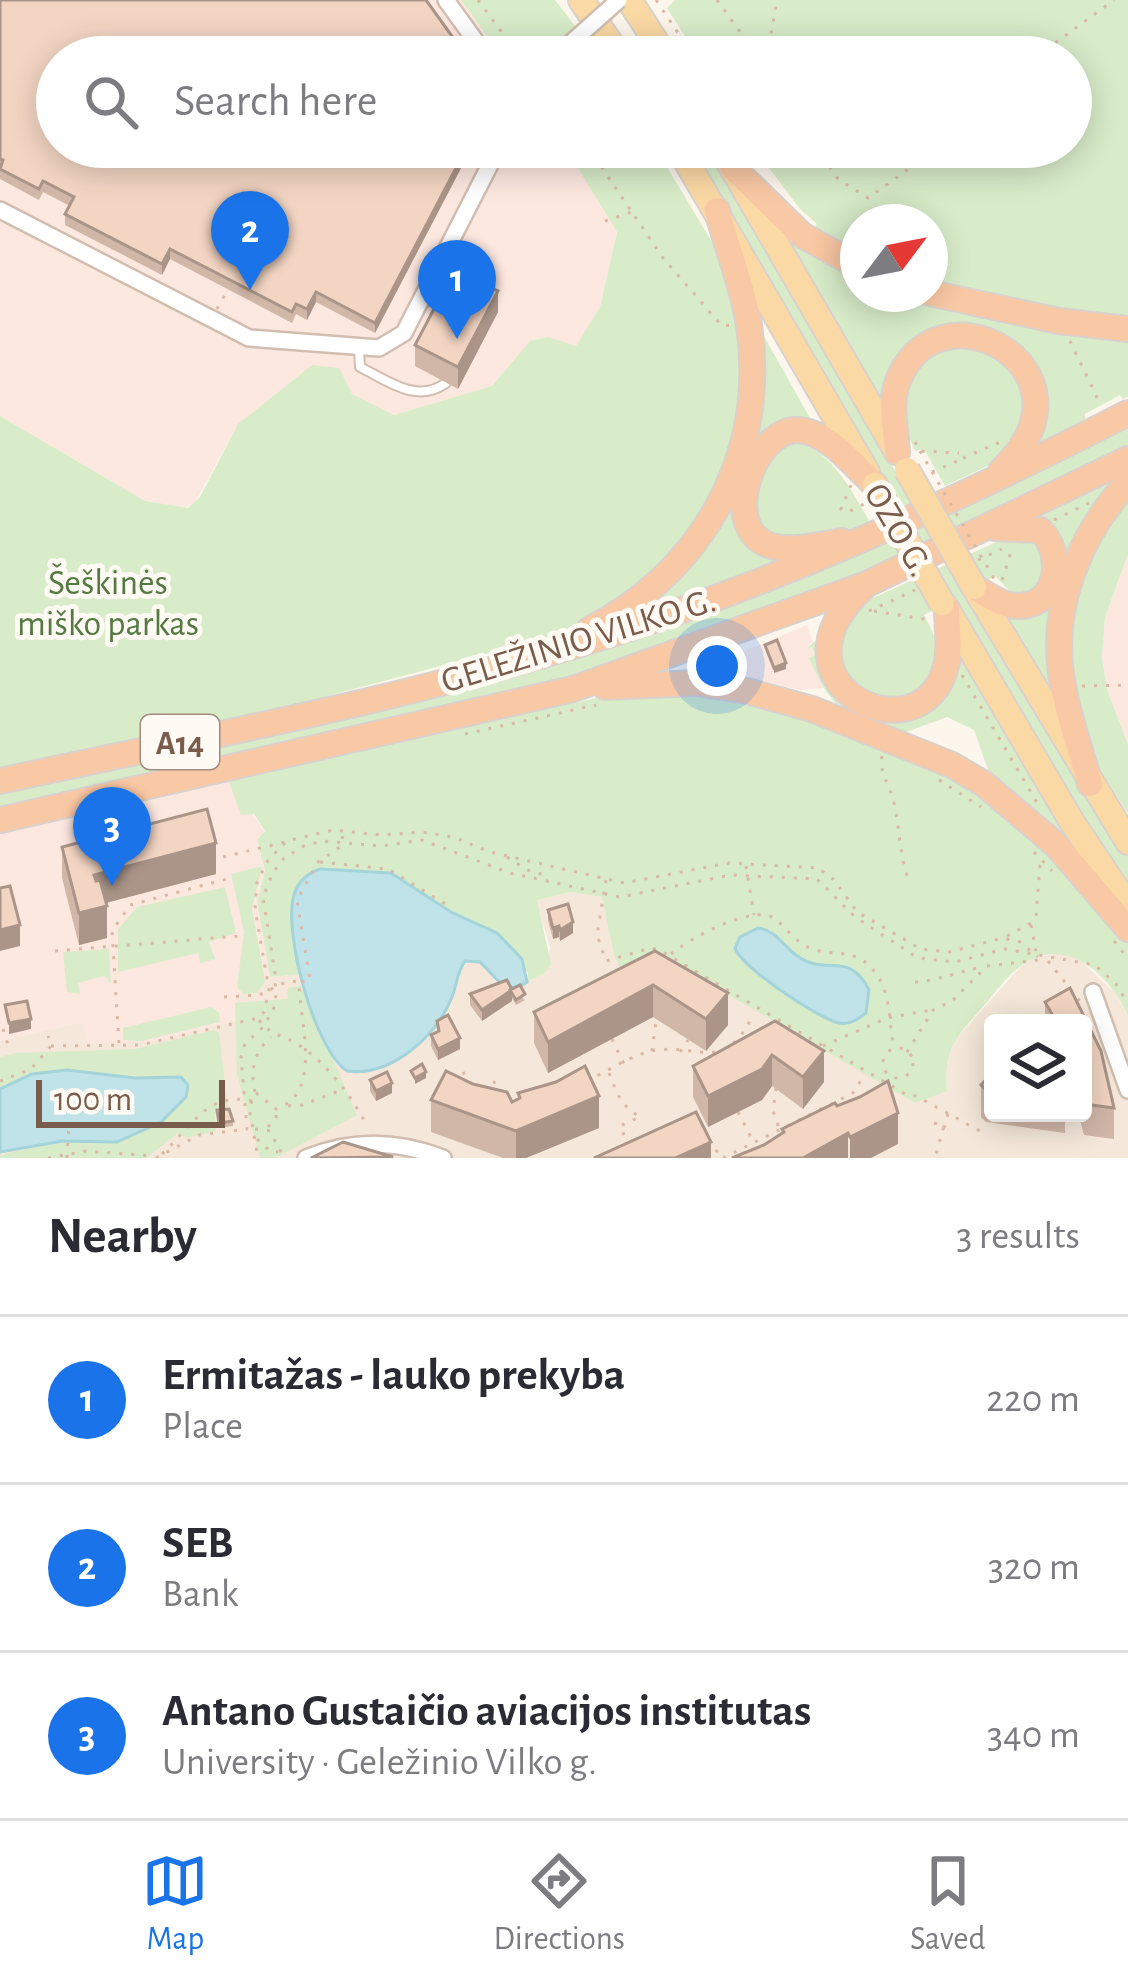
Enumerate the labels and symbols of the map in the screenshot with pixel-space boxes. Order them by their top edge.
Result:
pin: 2 [211,191,289,290]
north arrow [840,204,948,312]
pin: 1 [418,240,496,339]
street label: OZO G. [858,477,939,583]
park label: Šeškinės miško parkas [17,563,199,642]
street label: GELEŽINIO VILKO G. [437,580,720,700]
your location [687,636,747,696]
road number: A14 [141,715,219,769]
pin: 3 [73,787,151,886]
scale bar [36,1074,225,1127]

